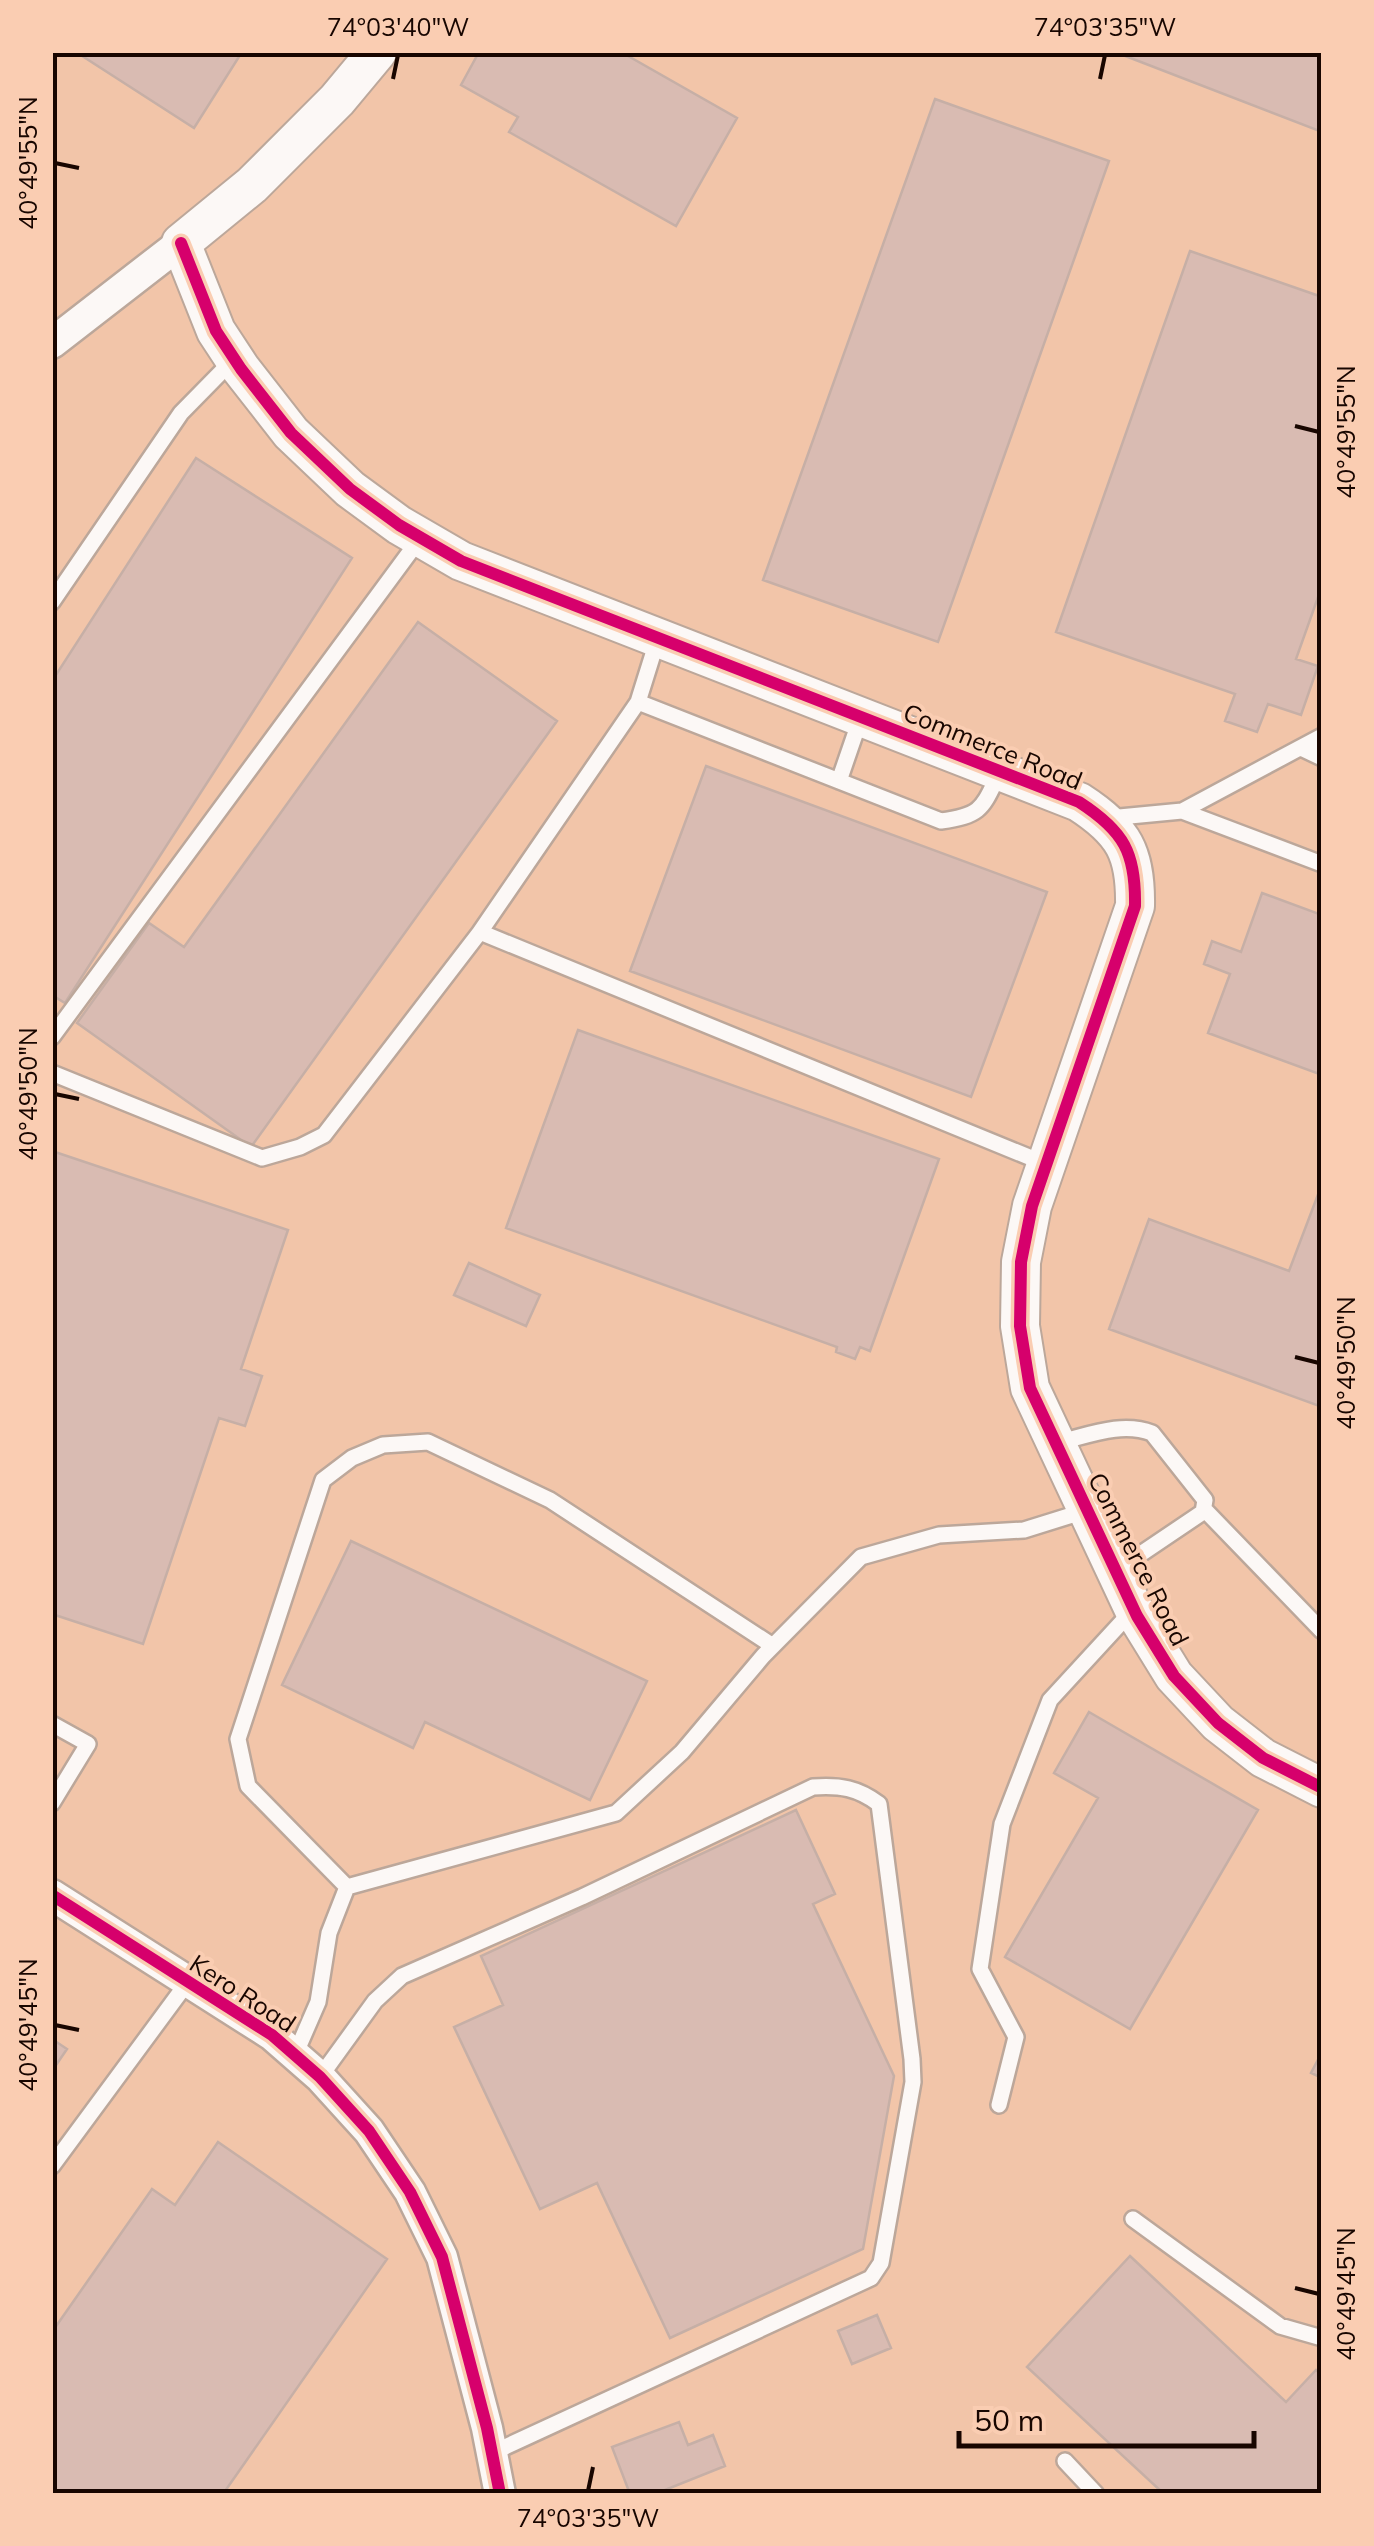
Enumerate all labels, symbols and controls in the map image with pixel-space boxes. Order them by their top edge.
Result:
text: 74°03'40"W [327,11,469,42]
text: 74°03'35"W [1034,11,1176,42]
text: 40°49'55"N [12,96,43,230]
text: 40°49'55"N [1330,365,1361,499]
street label: Commerce Road [899,696,1087,796]
text: 40°49'50"N [12,1027,43,1161]
text: 40°49'50"N [1330,1296,1361,1430]
street label: Commerce Road [1082,1467,1196,1651]
street label: Kero Road [184,1947,302,2039]
text: 40°49'45"N [12,1958,43,2092]
text: 40°49'45"N [1330,2227,1361,2361]
scale bar [959,2386,1254,2448]
text: 50 m [974,2401,1044,2439]
text: 74°03'35"W [517,2502,659,2533]

